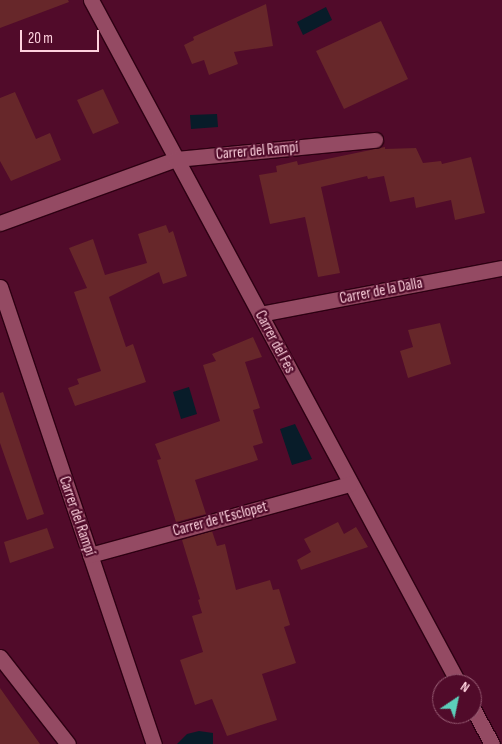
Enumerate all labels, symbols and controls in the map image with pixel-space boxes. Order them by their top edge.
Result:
scale bar [22,20,101,52]
text: 20 m [28,29,53,48]
street label: Carrer del Rampí [215,138,299,164]
street label: Carrer de la Dalla [338,274,424,308]
street label: Carrer del Fes [251,308,299,376]
street label: Carrer del Rampí [55,474,99,558]
street label: Carrer de l'Esclopet [171,498,269,540]
north arrow [432,674,482,724]
text: N [457,678,473,696]

